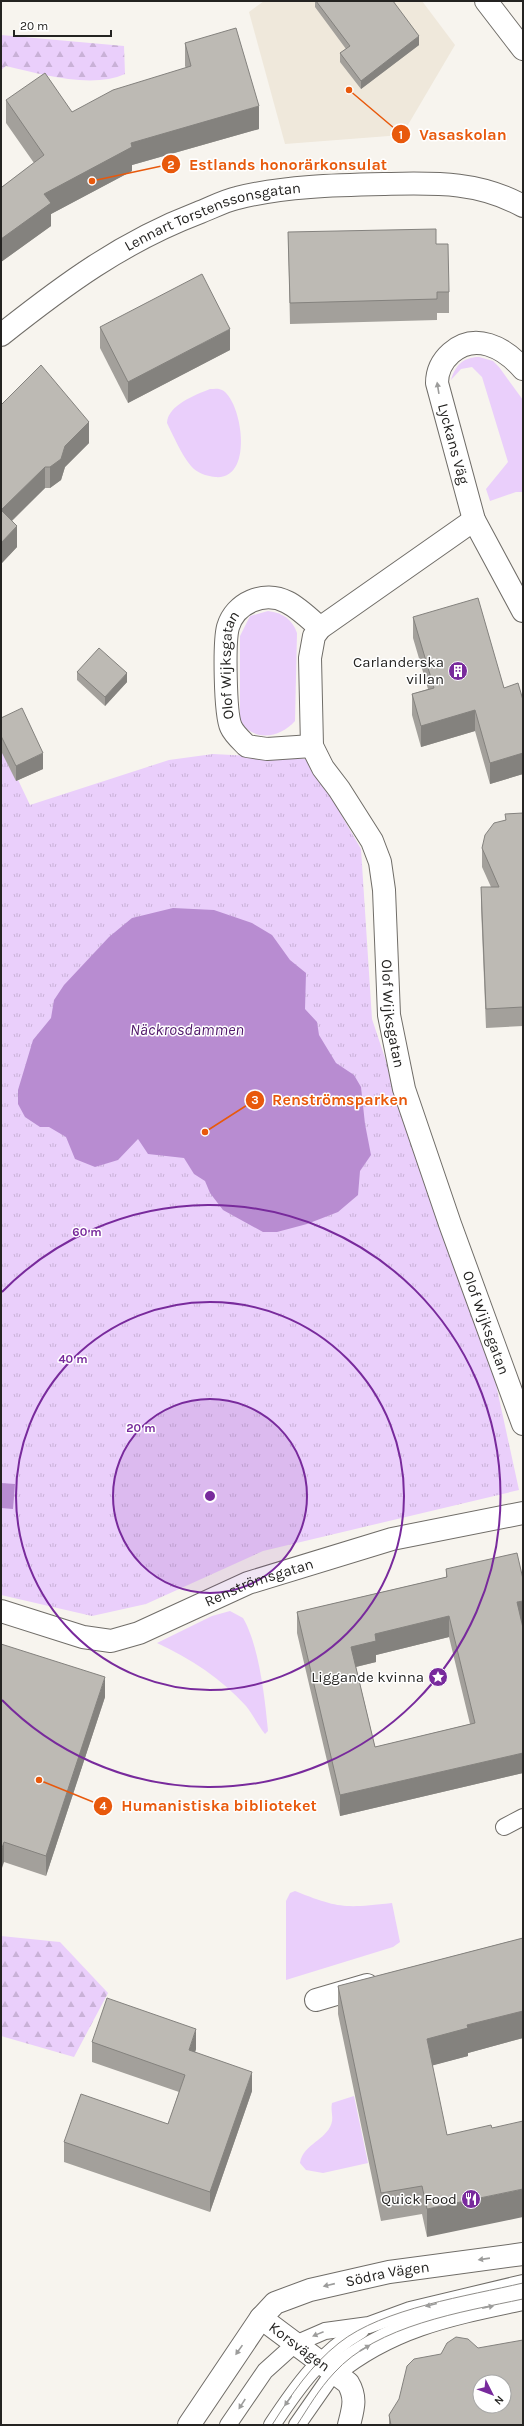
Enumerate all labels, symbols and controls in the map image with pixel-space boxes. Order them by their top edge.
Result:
scale bar [14,12,111,38]
text: 20 m [20,19,48,33]
callout: Vasaskolan [391,120,515,148]
text: Vasaskolan [419,125,507,144]
text: 1 [399,128,403,142]
callout: Estlands honorärkonsulat [161,150,395,178]
text: Estlands honorärkonsulat [189,155,387,174]
text: 2 [167,158,175,172]
street label: Lennart Torstenssonsgatan [121,179,302,255]
one-way arrow [435,382,441,394]
street label: Lyckans Väg [434,401,473,487]
street label: Olof Wijksgatan [217,607,243,721]
place label: Carlanderska villan [353,653,444,688]
building icon: Carlanderska villan [447,660,469,682]
street label: Olof Wijksgatan [378,959,409,1070]
water label: Näckrosdammen [130,1020,244,1039]
callout: Renströmsparken [245,1086,416,1114]
text: Renströmsparken [272,1090,408,1109]
text: 3 [251,1093,259,1107]
text: 60 m [72,1225,102,1239]
street label: Olof Wijksgatan [459,1268,513,1377]
text: 40 m [58,1352,88,1366]
text: 20 m [126,1421,156,1435]
centre of rings [203,1489,217,1503]
street label: Renströmsgatan [202,1555,316,1611]
place icon: Liggande kvinna [427,1666,449,1688]
place label: Liggande kvinna [311,1668,424,1686]
callout: Humanistiska biblioteket [93,1792,324,1820]
text: Humanistiska biblioteket [121,1796,317,1815]
text: 4 [99,1799,107,1813]
restaurant icon: Quick Food [460,2188,482,2210]
place label: Quick Food [381,2190,457,2208]
one-way arrow [478,2256,490,2262]
street label: Södra Vägen [344,2258,430,2291]
one-way arrow [322,2283,335,2289]
one-way arrow [424,2303,437,2309]
one-way arrow [482,2303,494,2309]
street label: Korsvägen [265,2318,334,2375]
one-way arrow [311,2332,323,2338]
one-way arrow [235,2344,243,2355]
one-way arrow [359,2345,371,2352]
north arrow [472,2374,512,2414]
text: N [492,2393,507,2408]
one-way arrow [284,2395,292,2406]
one-way arrow [238,2399,246,2409]

